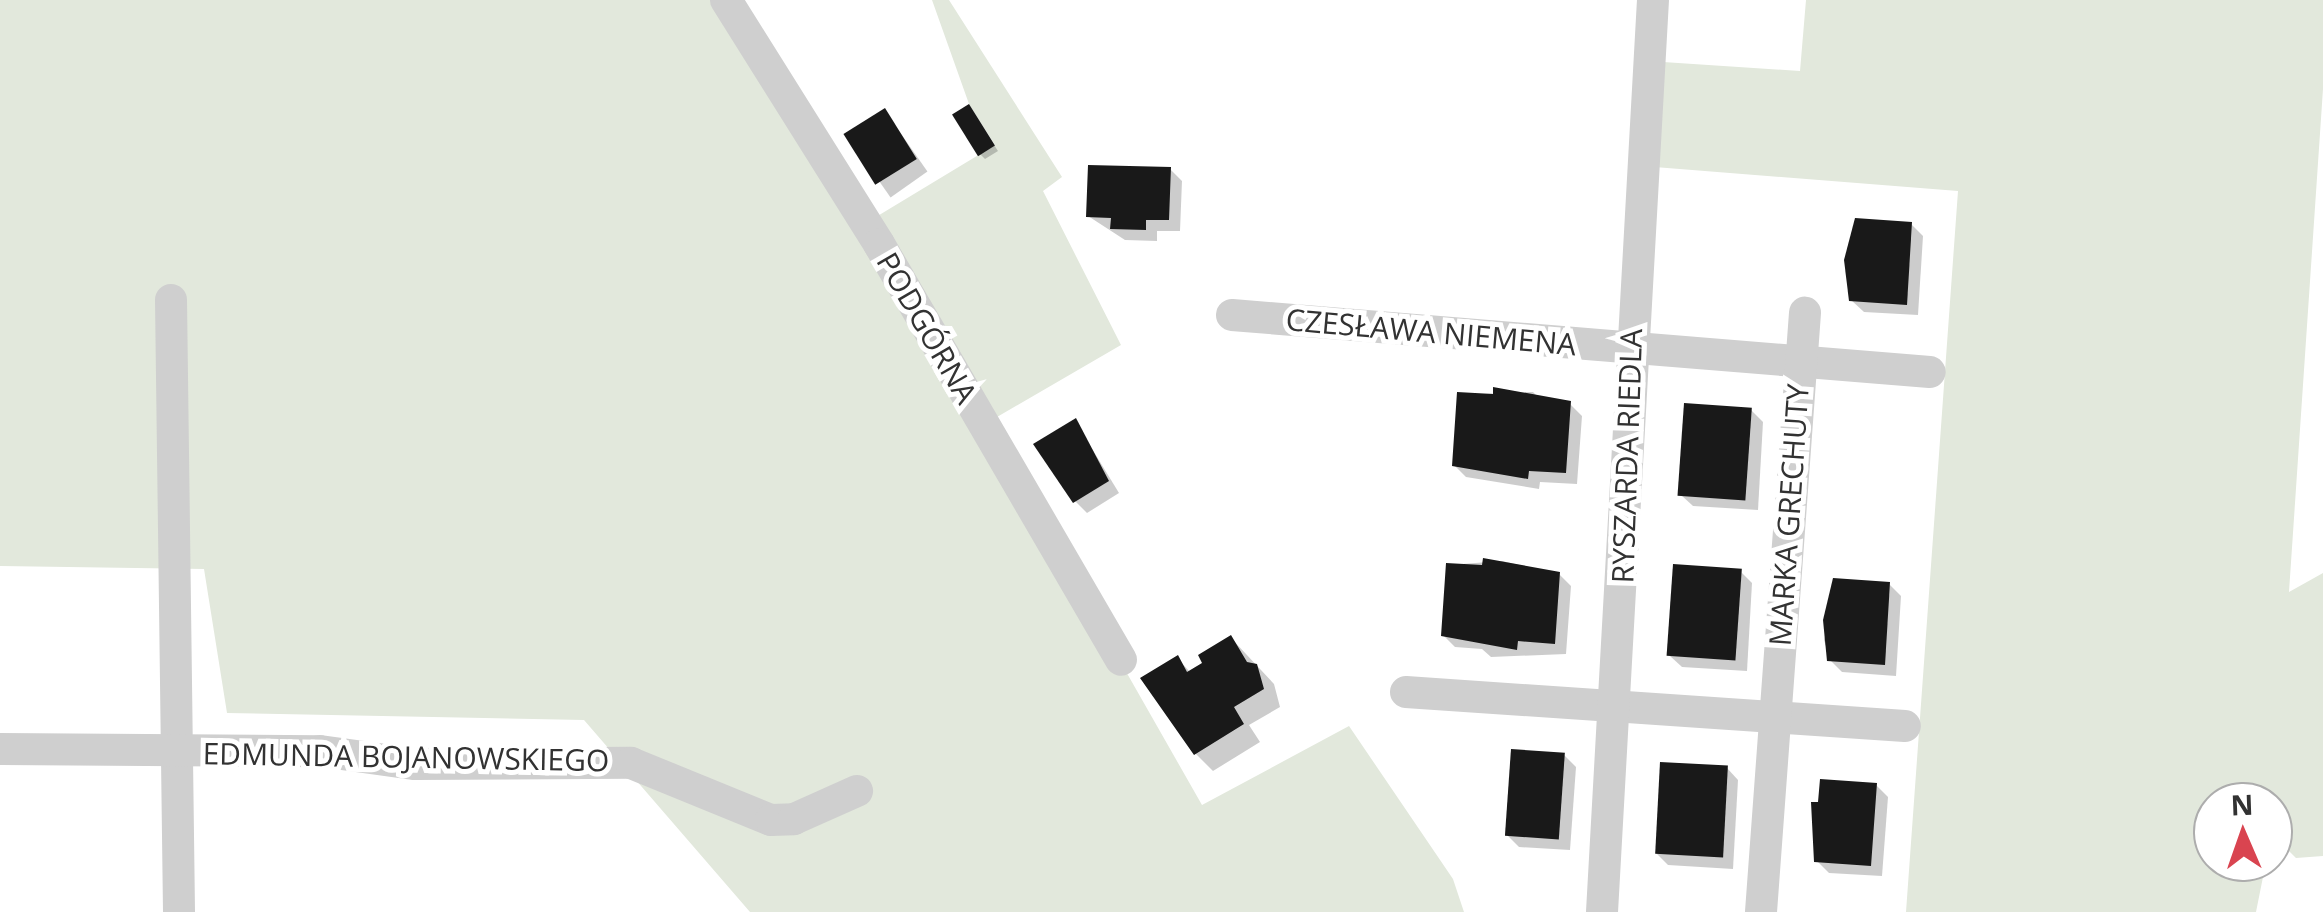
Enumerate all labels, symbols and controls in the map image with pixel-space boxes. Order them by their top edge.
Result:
street label: PODGÓRNA [869,246,985,410]
street label: CZESŁAWA NIEMENA [1284,301,1578,363]
street label: RYSZARDA RIEDLA [1605,328,1649,584]
street label: MARKA GRECHUTY [1762,383,1816,647]
street label: EDMUNDA BOJANOWSKIEGO [202,735,610,779]
north arrow [2193,782,2293,882]
text: N [2230,785,2254,823]

